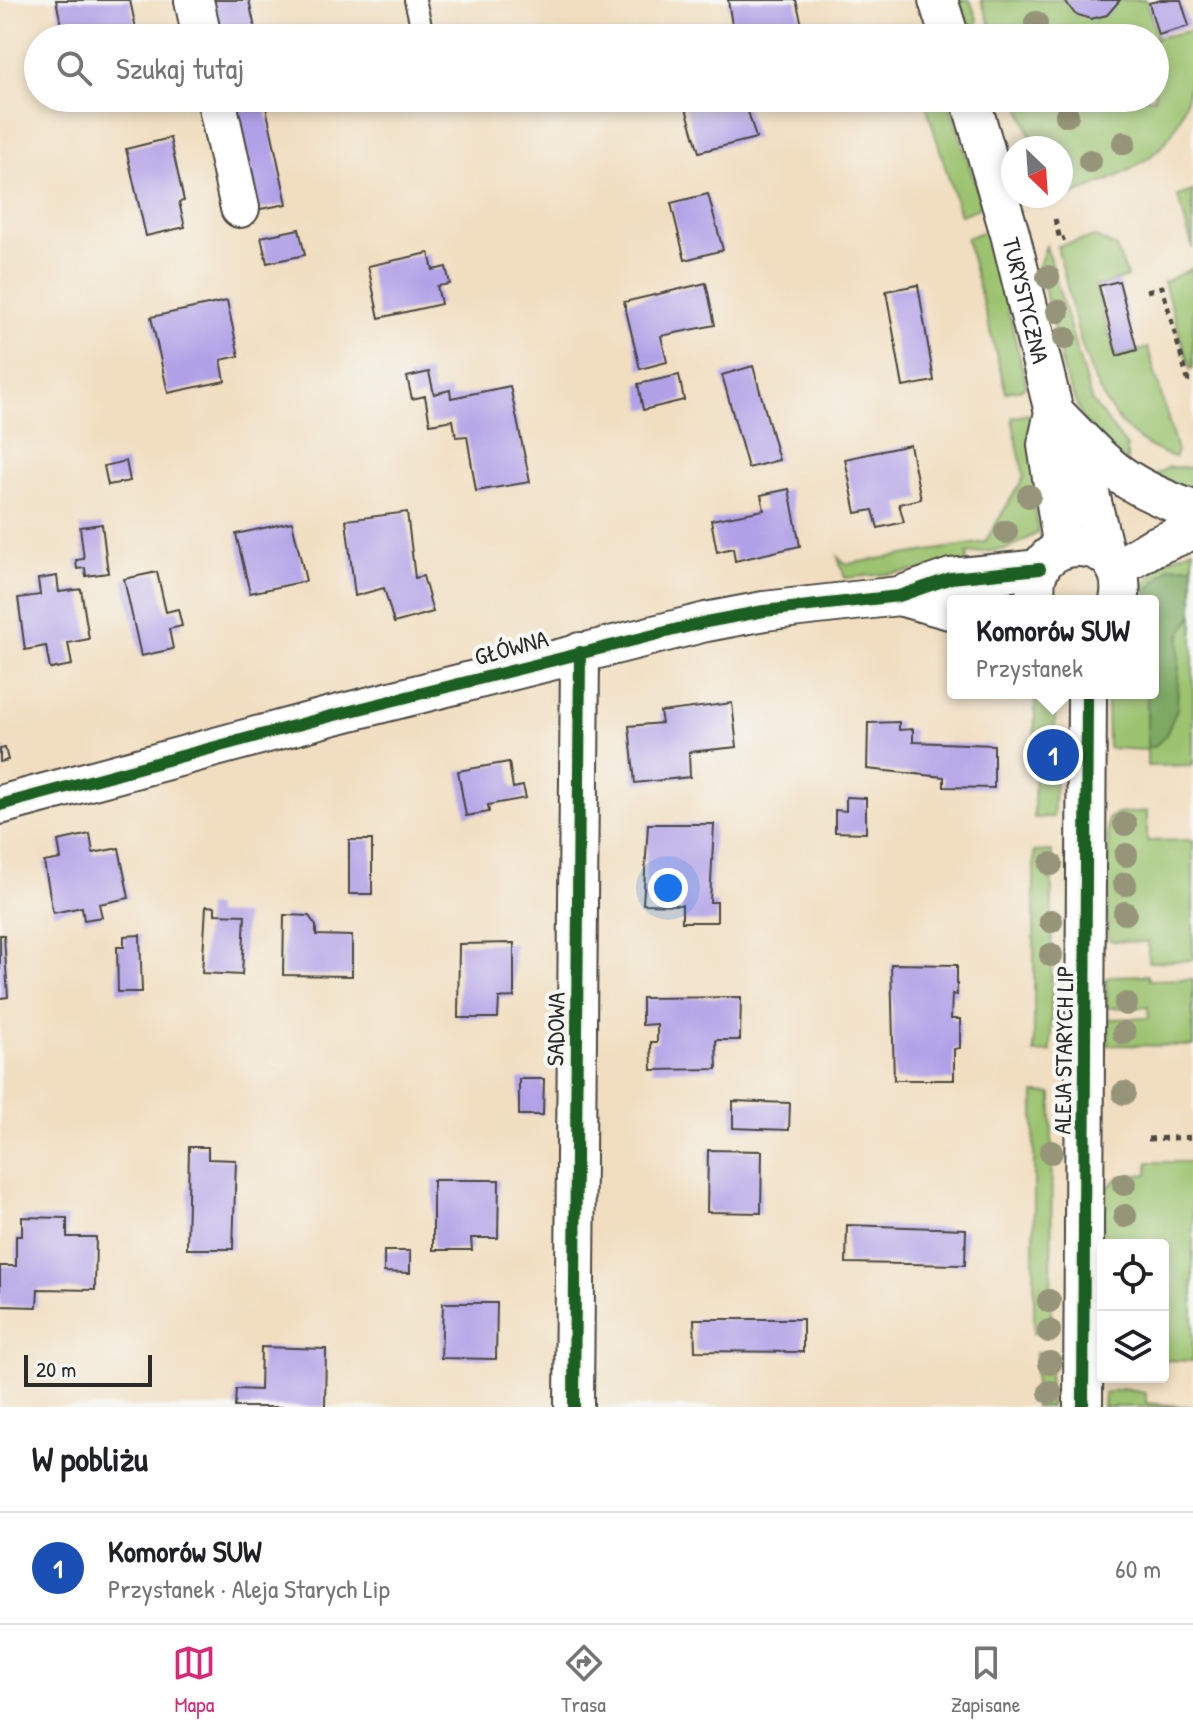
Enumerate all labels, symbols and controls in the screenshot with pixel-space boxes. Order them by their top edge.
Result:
search box [24,24,1169,112]
icon: search [52,46,96,90]
text: Szukaj tutaj [116,48,244,88]
north arrow [1001,136,1073,208]
street label: TURYSTYCZNA [995,234,1057,367]
popup [947,595,1159,699]
text: Komorów SUW [976,610,1130,650]
street label: GŁÓWNA [471,622,552,672]
text: Przystanek [976,650,1083,685]
pin: 1 [1027,725,1079,785]
your location [648,868,688,908]
street label: ALEJA STARYCH LIP [1046,965,1080,1135]
street label: SADOWA [538,991,572,1066]
map controls [1097,1239,1169,1383]
button: locate [1097,1239,1169,1311]
button: layers [1097,1311,1169,1383]
scale bar [24,1351,152,1387]
text: 20 m [36,1354,76,1384]
text: W pobliżu [32,1436,148,1482]
text: Komorów SUW [108,1531,261,1571]
text: 1 [53,1551,63,1586]
text: 60 m [1115,1551,1161,1586]
text: Przystanek · Aleja Starych Lip [108,1571,390,1606]
tab: Mapa [172,1641,216,1719]
tab: Trasa [561,1641,606,1719]
tab: Zapisane [951,1641,1021,1719]

